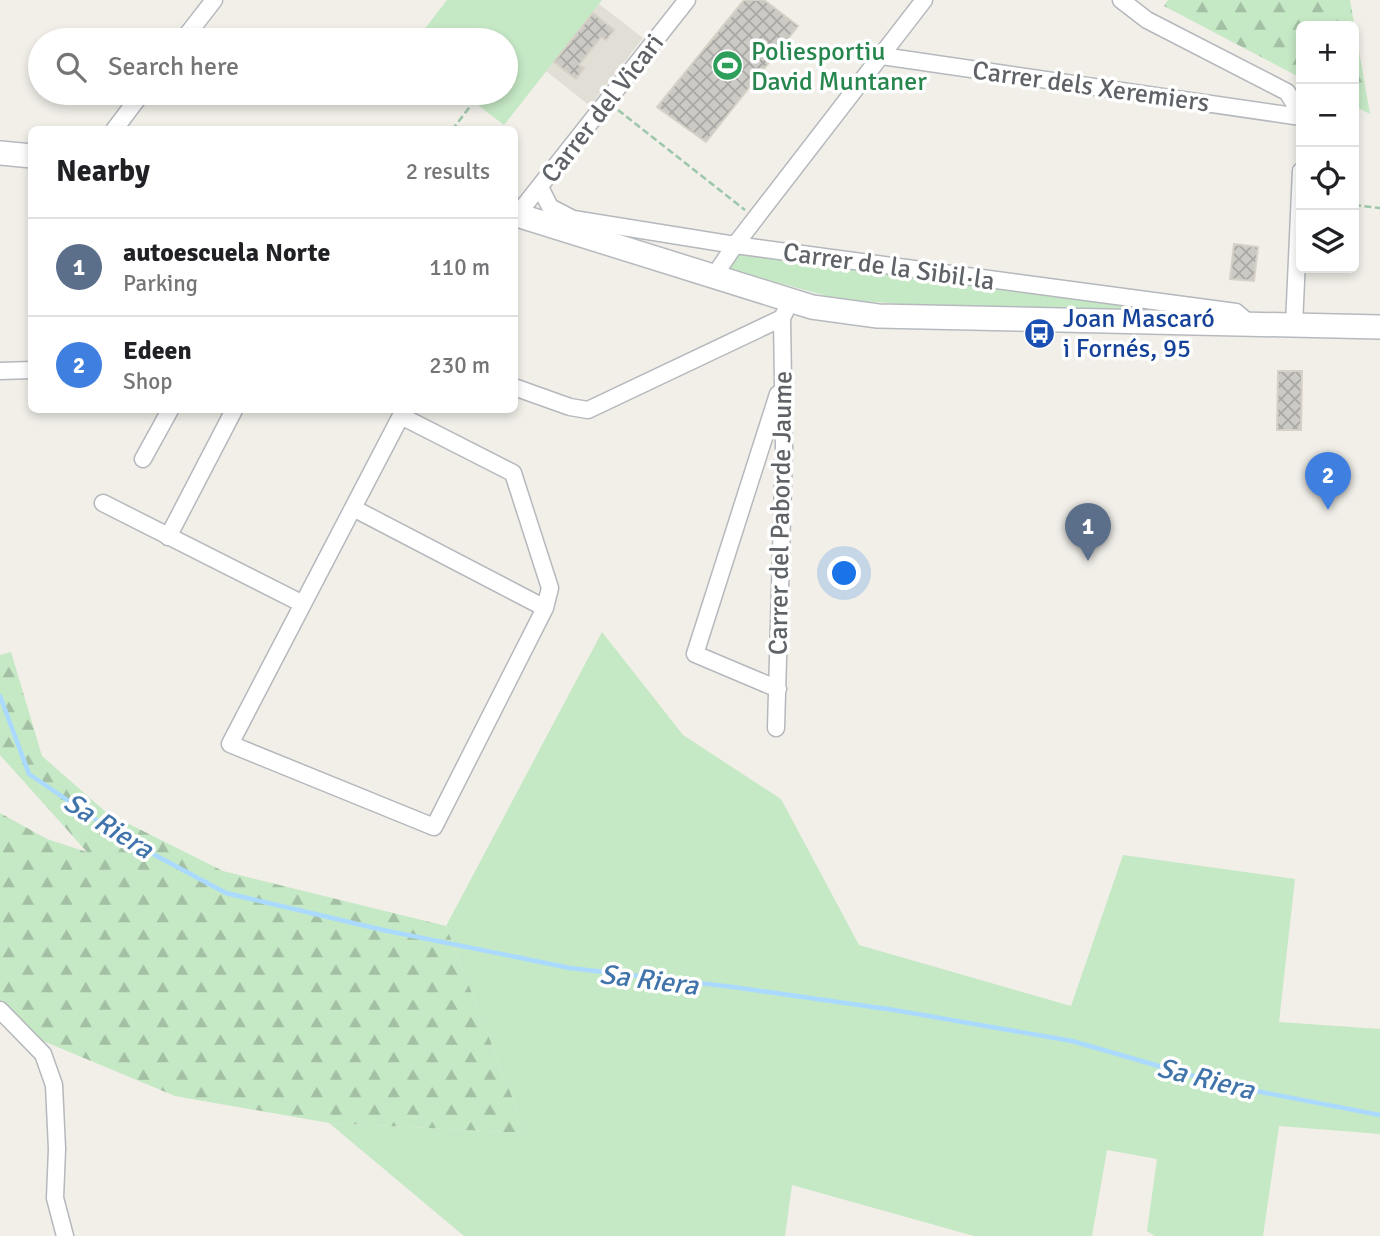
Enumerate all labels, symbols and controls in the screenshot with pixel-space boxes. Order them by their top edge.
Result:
map controls [1296,21,1359,273]
button: + [1296,21,1359,84]
search box [28,28,518,105]
street label: Carrer del Vicari [535,28,671,189]
place label: Poliesportiu David Muntaner [751,36,927,98]
icon: search [52,48,90,86]
sports icon: Poliesportiu David Muntaner [711,49,745,83]
text: Search here [108,51,239,83]
street label: Carrer dels Xeremiers [970,55,1211,119]
button: − [1296,84,1359,147]
button: locate [1296,147,1359,210]
text: Nearby [56,153,150,190]
text: 2 results [406,157,490,186]
button: layers [1296,210,1359,273]
street label: Carrer de la Sibil·la [781,236,997,298]
text: autoescuela Norte [123,237,330,269]
text: 1 [73,253,85,282]
text: 110 m [429,253,490,282]
text: Parking [123,269,198,298]
place label: Joan Mascaró i Fornés, 95 [1063,303,1215,365]
bus stop icon: Joan Mascaró i Fornés, 95 [1023,316,1057,350]
text: Edeen [123,335,192,367]
text: 2 [73,351,85,380]
text: 230 m [429,351,490,380]
text: Shop [123,367,172,396]
street label: Carrer del Paborde Jaume [763,371,799,655]
pin: 2 [1305,452,1351,510]
pin: 1 [1065,503,1111,561]
your location [827,556,861,590]
water label: Sa Riera [58,785,160,867]
water label: Sa Riera [598,957,701,1003]
water label: Sa Riera [1154,1051,1258,1108]

